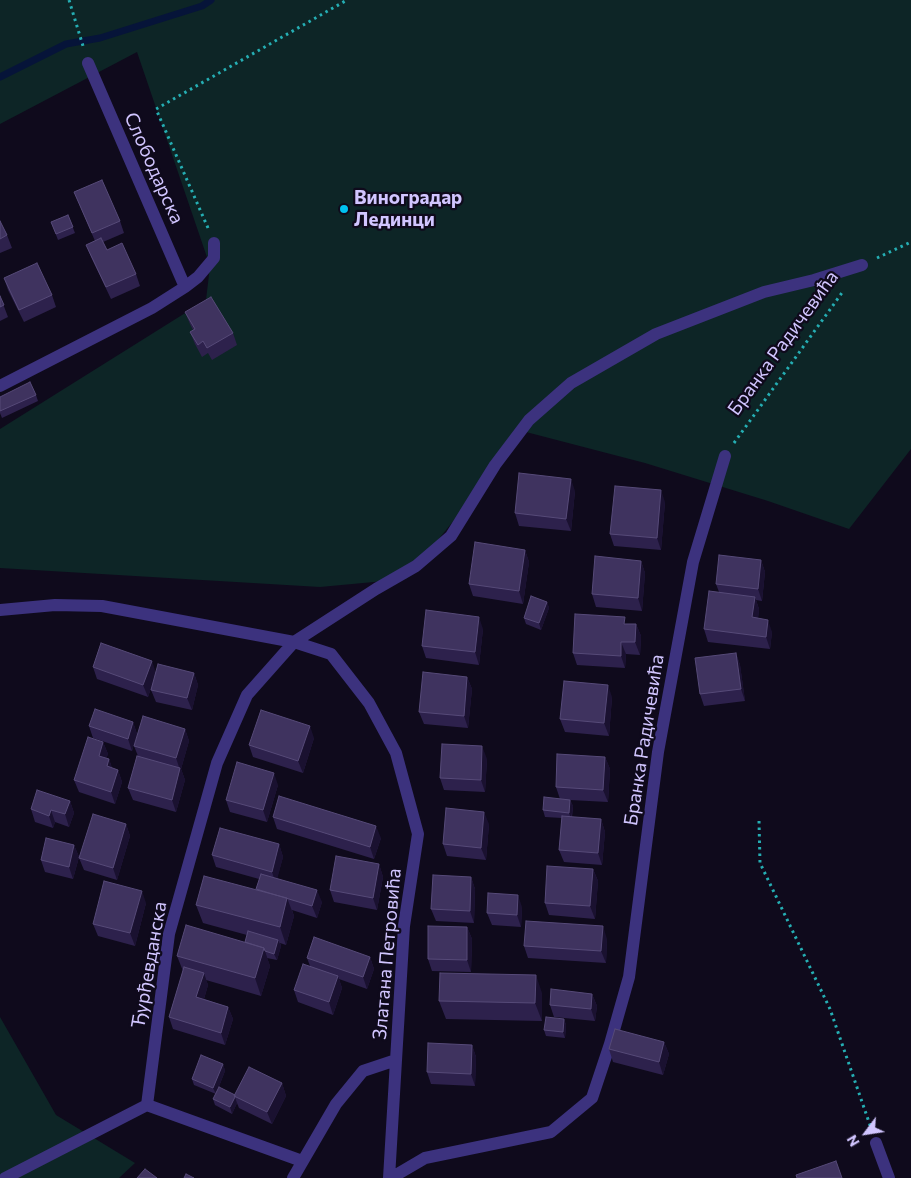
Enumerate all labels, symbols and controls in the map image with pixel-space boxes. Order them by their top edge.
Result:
street label: Слободарска [119,109,189,227]
place label: Виноградар Лединци [354,187,462,231]
marker: Виноградар Лединци [338,203,350,215]
street label: Бранка Радичевића [723,266,843,420]
street label: Бранка Радичевића [619,653,669,827]
street label: Златана Петровића [368,867,406,1041]
street label: Ђурђевданска [127,900,171,1030]
north arrow [841,1108,891,1158]
text: N [843,1132,863,1150]

